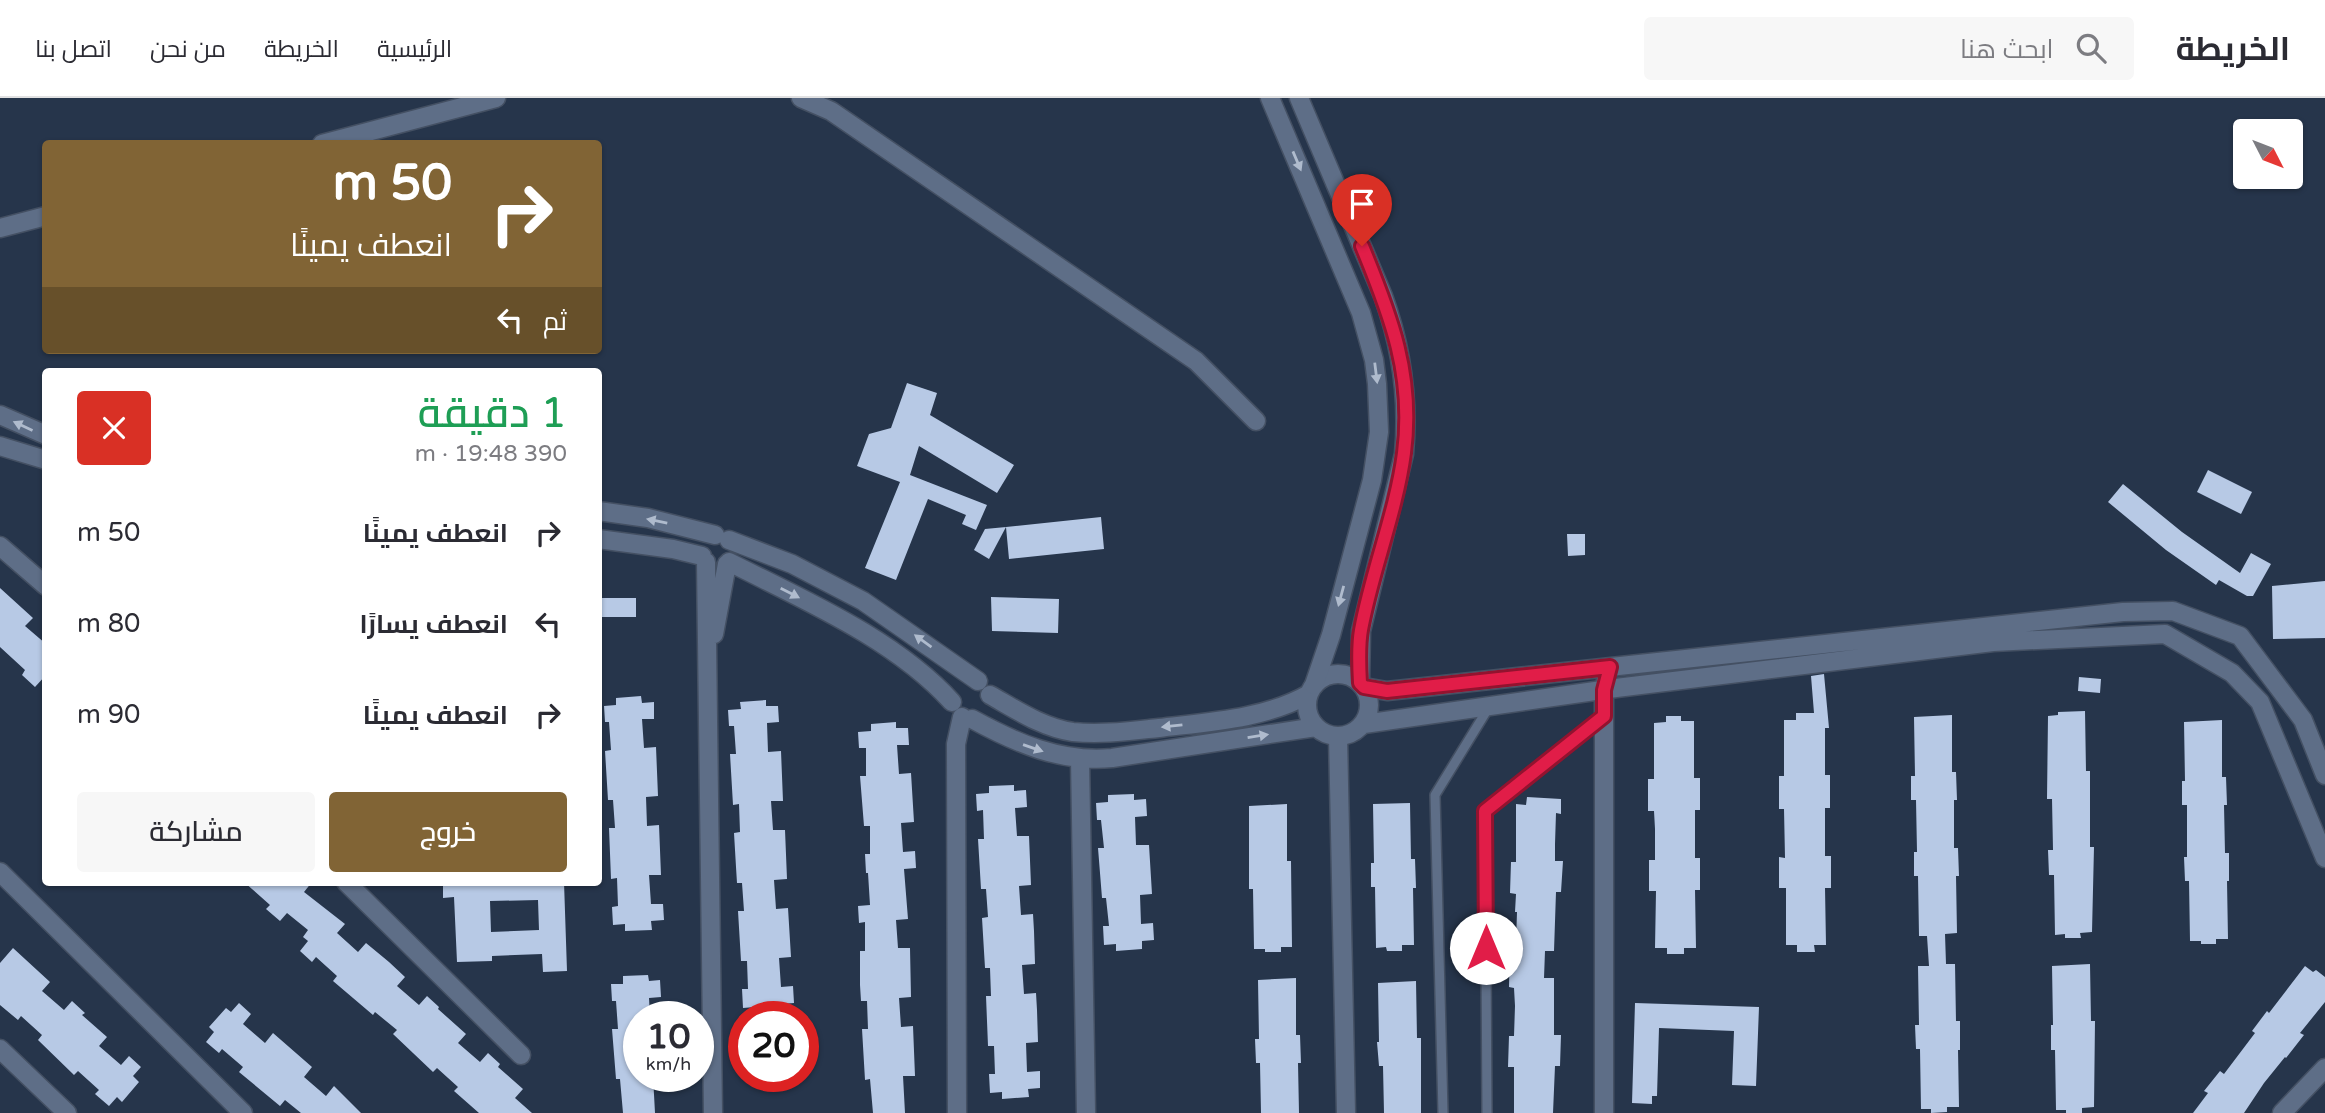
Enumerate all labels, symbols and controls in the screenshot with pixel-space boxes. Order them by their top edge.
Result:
search box [1644,17,2134,80]
icon: search [2072,29,2110,67]
text: الخريطة [2176,30,2290,69]
text: ابحث هنا [1960,34,2054,65]
text: اتصل بنا [35,35,112,64]
text: من نحن [150,35,226,64]
text: الخريطة [264,35,339,64]
text: الرئيسية [377,35,452,64]
north arrow [2233,119,2303,189]
map controls [2233,119,2303,189]
one-way arrow [1292,150,1303,171]
text: 50 m [333,154,452,213]
icon: right [476,168,567,259]
pin [1332,174,1392,246]
icon: arrive [1343,185,1381,223]
text: انعطف يمينًا [290,227,452,265]
icon: left [491,301,529,339]
text: ثم [543,306,567,337]
one-way arrow [1370,362,1381,384]
text: 1 دقيقة [418,388,567,439]
button: close [77,391,151,465]
one-way arrow [12,420,33,431]
text: 390 m · 19:48 [415,440,567,468]
icon: right [529,514,567,552]
one-way arrow [646,515,668,526]
text: 50 m [77,517,140,548]
text: انعطف يمينًا [363,518,508,549]
one-way arrow [1335,585,1346,607]
one-way arrow [780,588,800,599]
icon: left [529,605,567,643]
text: 80 m [77,608,140,639]
text: انعطف يسارًا [359,609,508,640]
one-way arrow [914,634,932,648]
icon: right [529,696,567,734]
text: 90 m [77,699,140,730]
text: انعطف يمينًا [363,700,508,731]
one-way arrow [1161,721,1183,732]
one-way arrow [1247,730,1269,741]
one-way arrow [1023,743,1044,753]
button: مشاركة [77,792,315,872]
button: خروج [329,792,567,872]
position arrow [1449,911,1523,985]
speed limit sign: 20 [728,1001,819,1092]
text: 10 [647,1016,690,1058]
text: km/h [646,1053,691,1075]

